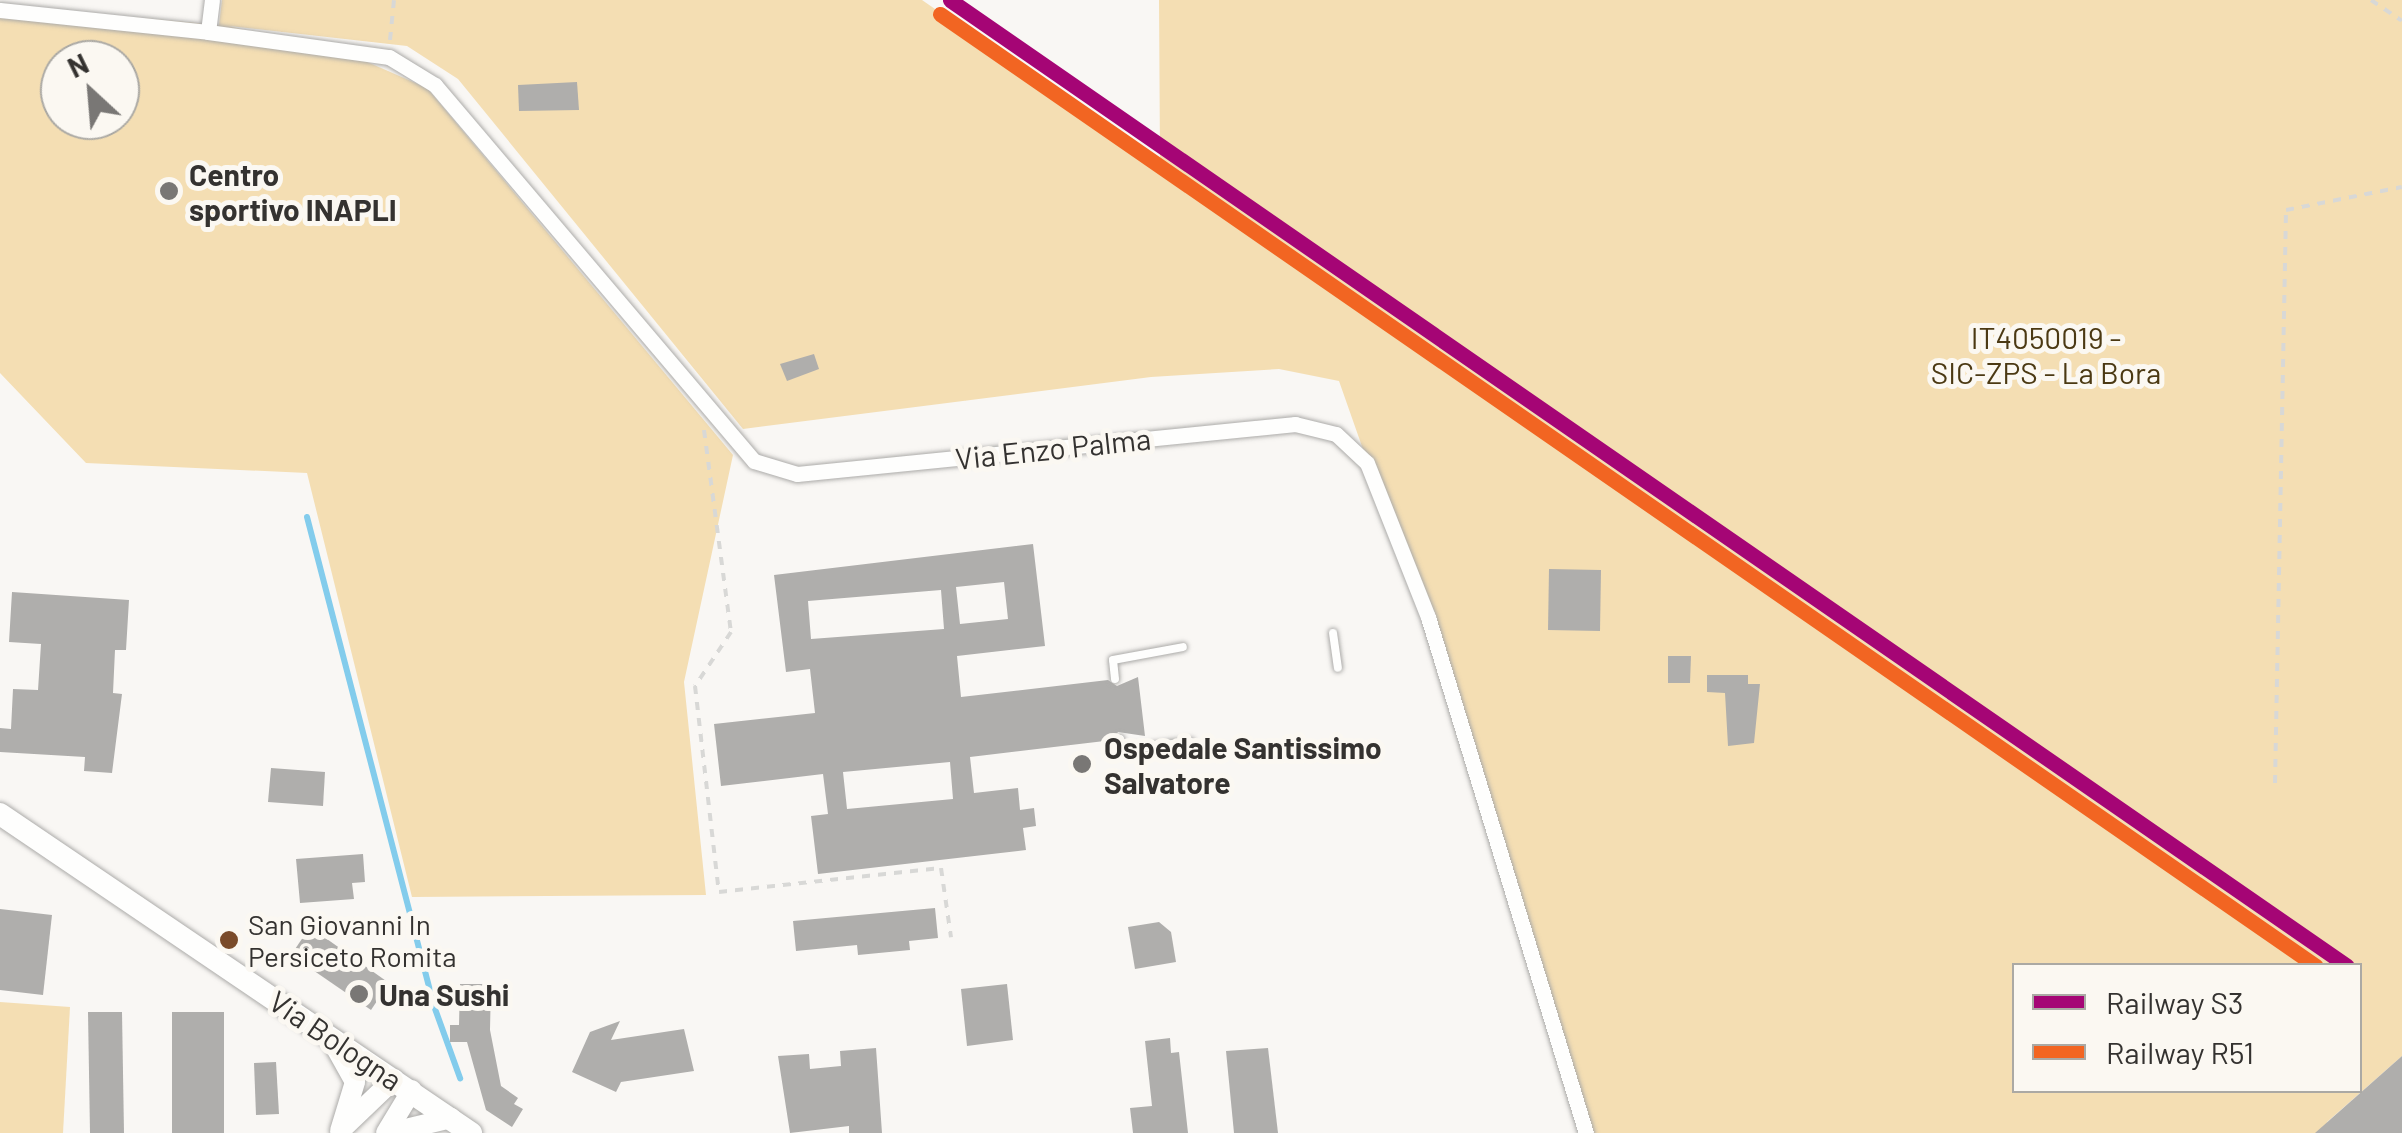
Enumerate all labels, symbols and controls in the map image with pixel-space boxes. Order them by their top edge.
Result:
north arrow [40,40,140,140]
text: N [62,45,94,84]
place label: Centro sportivo INAPLI [189,156,397,226]
marker: Centro sportivo INAPLI [158,180,180,202]
park label: IT4050019 - SIC-ZPS - La Bora [1931,319,2161,390]
street label: Via Enzo Palma [953,420,1153,476]
place label: Ospedale Santissimo Salvatore [1104,729,1382,800]
marker: Ospedale Santissimo Salvatore [1069,751,1095,777]
place label: San Giovanni In Persiceto Romita [248,907,457,973]
marker: San Giovanni In Persiceto Romita [219,930,239,950]
legend [2012,963,2362,1093]
place label: Una Sushi [379,976,509,1012]
street label: Via Bologna [263,982,409,1098]
marker: Una Sushi [348,983,370,1005]
text: Railway S3 [2106,984,2244,1020]
text: Railway R51 [2106,1034,2254,1070]

